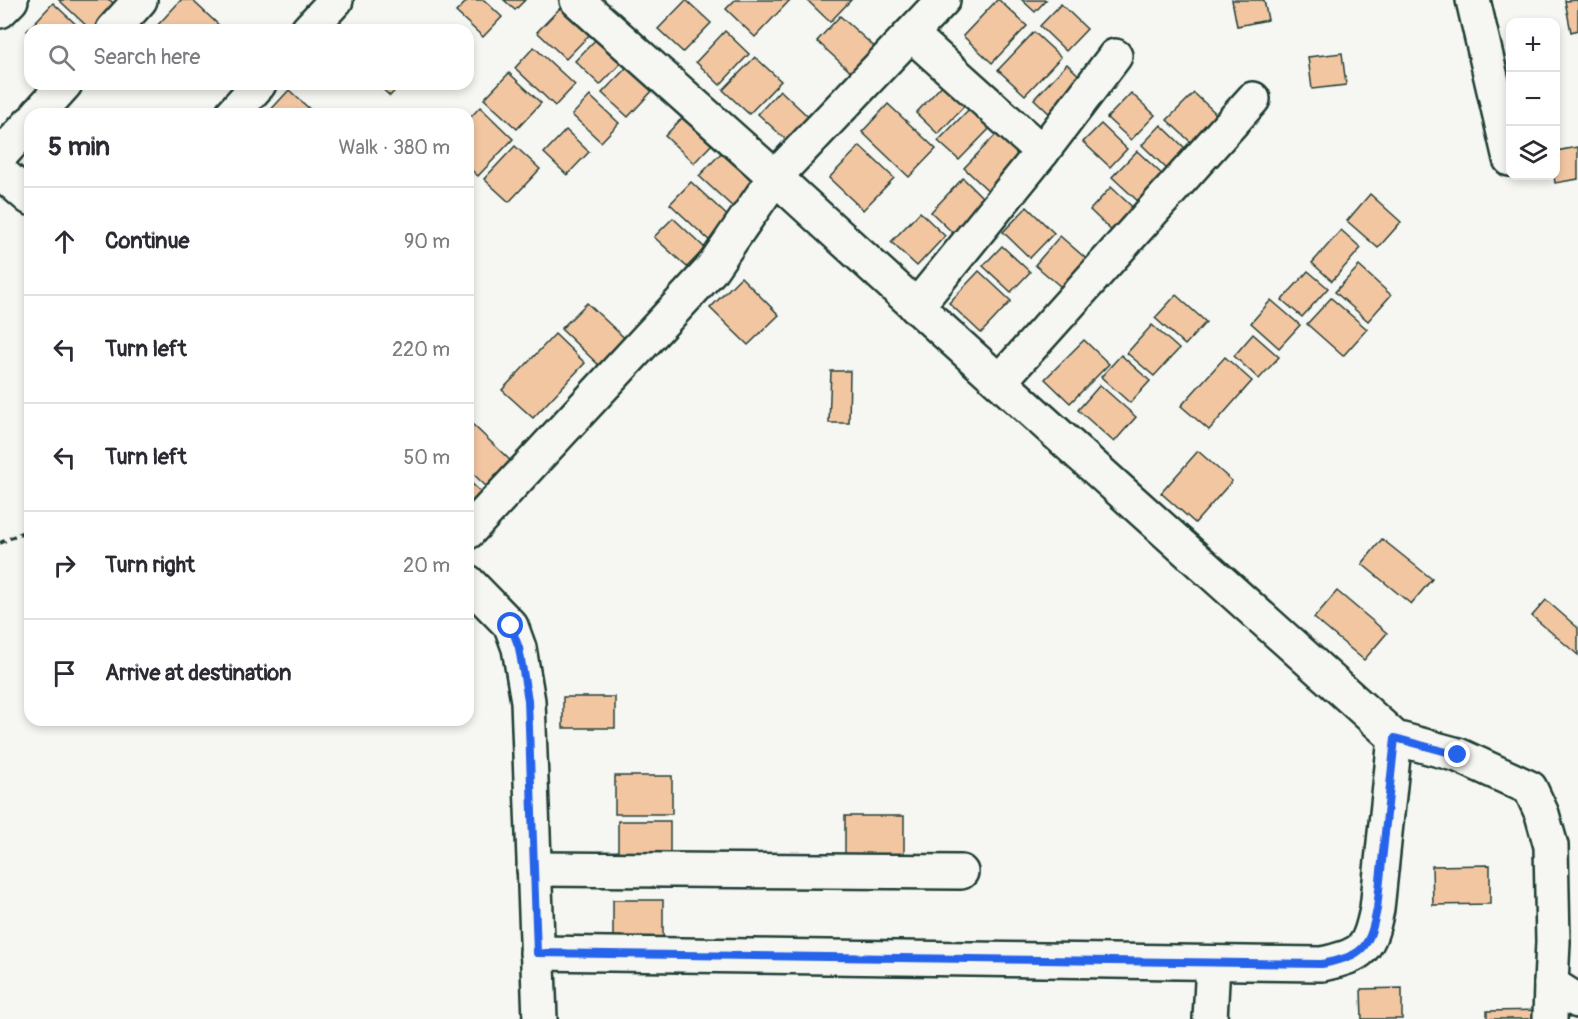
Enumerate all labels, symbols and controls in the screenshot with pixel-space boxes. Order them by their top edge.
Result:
map controls [1506,18,1560,180]
button: + [1506,18,1560,72]
search box [24,24,474,90]
icon: search [45,41,78,74]
text: Search here [93,43,200,71]
button: − [1506,72,1560,126]
button: layers [1506,126,1560,180]
text: 5 min [48,131,110,163]
text: Walk · 380 m [338,135,450,160]
icon: ahead [48,225,81,258]
text: Continue [105,227,189,255]
text: 90 m [404,229,450,254]
icon: left [48,333,81,366]
text: Turn left [105,335,187,363]
text: 220 m [392,337,450,362]
icon: left [48,441,81,474]
text: Turn left [105,443,187,471]
text: 50 m [403,445,450,470]
icon: right [48,549,81,582]
text: Turn right [105,551,195,579]
text: 20 m [403,553,450,578]
route start [497,612,523,638]
icon: arrive [48,657,81,690]
text: Arrive at destination [105,659,291,687]
route end [1444,741,1470,767]

